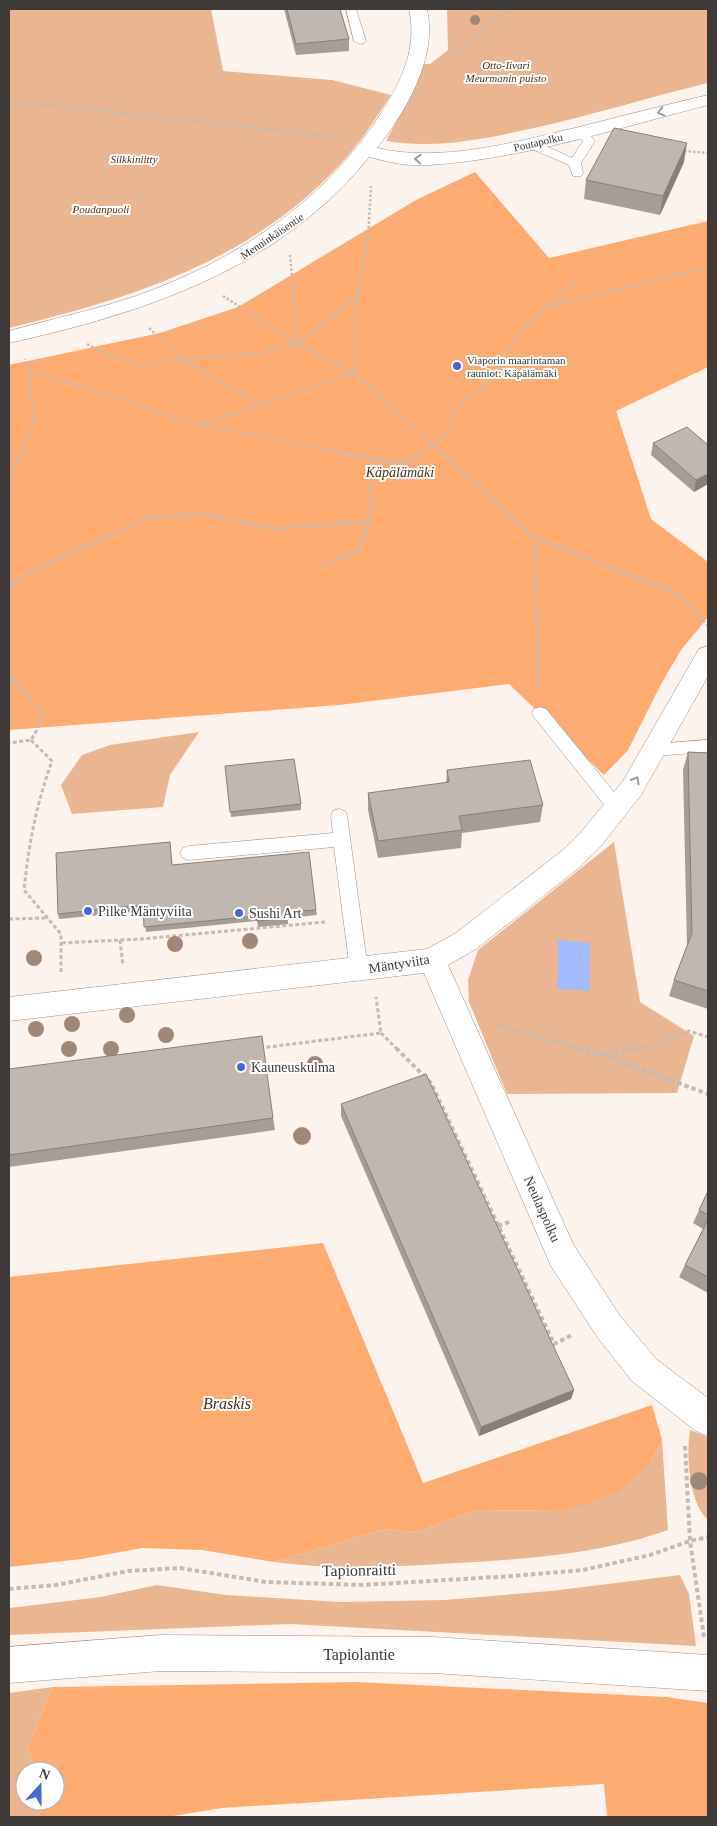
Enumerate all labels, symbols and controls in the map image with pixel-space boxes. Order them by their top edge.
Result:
park label: Otto-Iivari Meurmanin puisto [465,59,547,84]
one-way arrow [657,106,665,116]
street label: Poutapolku [512,130,564,153]
park label: Silkkiniitty [110,153,158,165]
one-way arrow [414,154,422,165]
park label: Poudanpuoli [72,203,129,215]
street label: Menninkäisentie [238,210,306,261]
place label: Viaporin maarintaman rauniot: Käpälämäki [467,354,566,379]
marker: Viaporin maarintaman rauniot: Käpälämäki [451,360,463,372]
park label: Käpälämäki [365,465,434,480]
one-way arrow [630,777,640,786]
place label: Pilke Mäntyviita [98,904,193,919]
marker: Pilke Mäntyviita [82,905,94,917]
place label: Sushi Art [249,906,302,921]
marker: Sushi Art [233,907,245,919]
street label: Mäntyviita [367,952,431,976]
place label: Kauneuskulma [251,1060,336,1075]
marker: Kauneuskulma [235,1061,247,1073]
street label: Neulaspolku [521,1174,563,1244]
park label: Braskis [203,1395,251,1412]
street label: Tapionraitti [322,1561,397,1580]
street label: Tapiolantie [323,1646,395,1664]
north arrow [15,1761,65,1811]
text: N [37,1766,52,1783]

